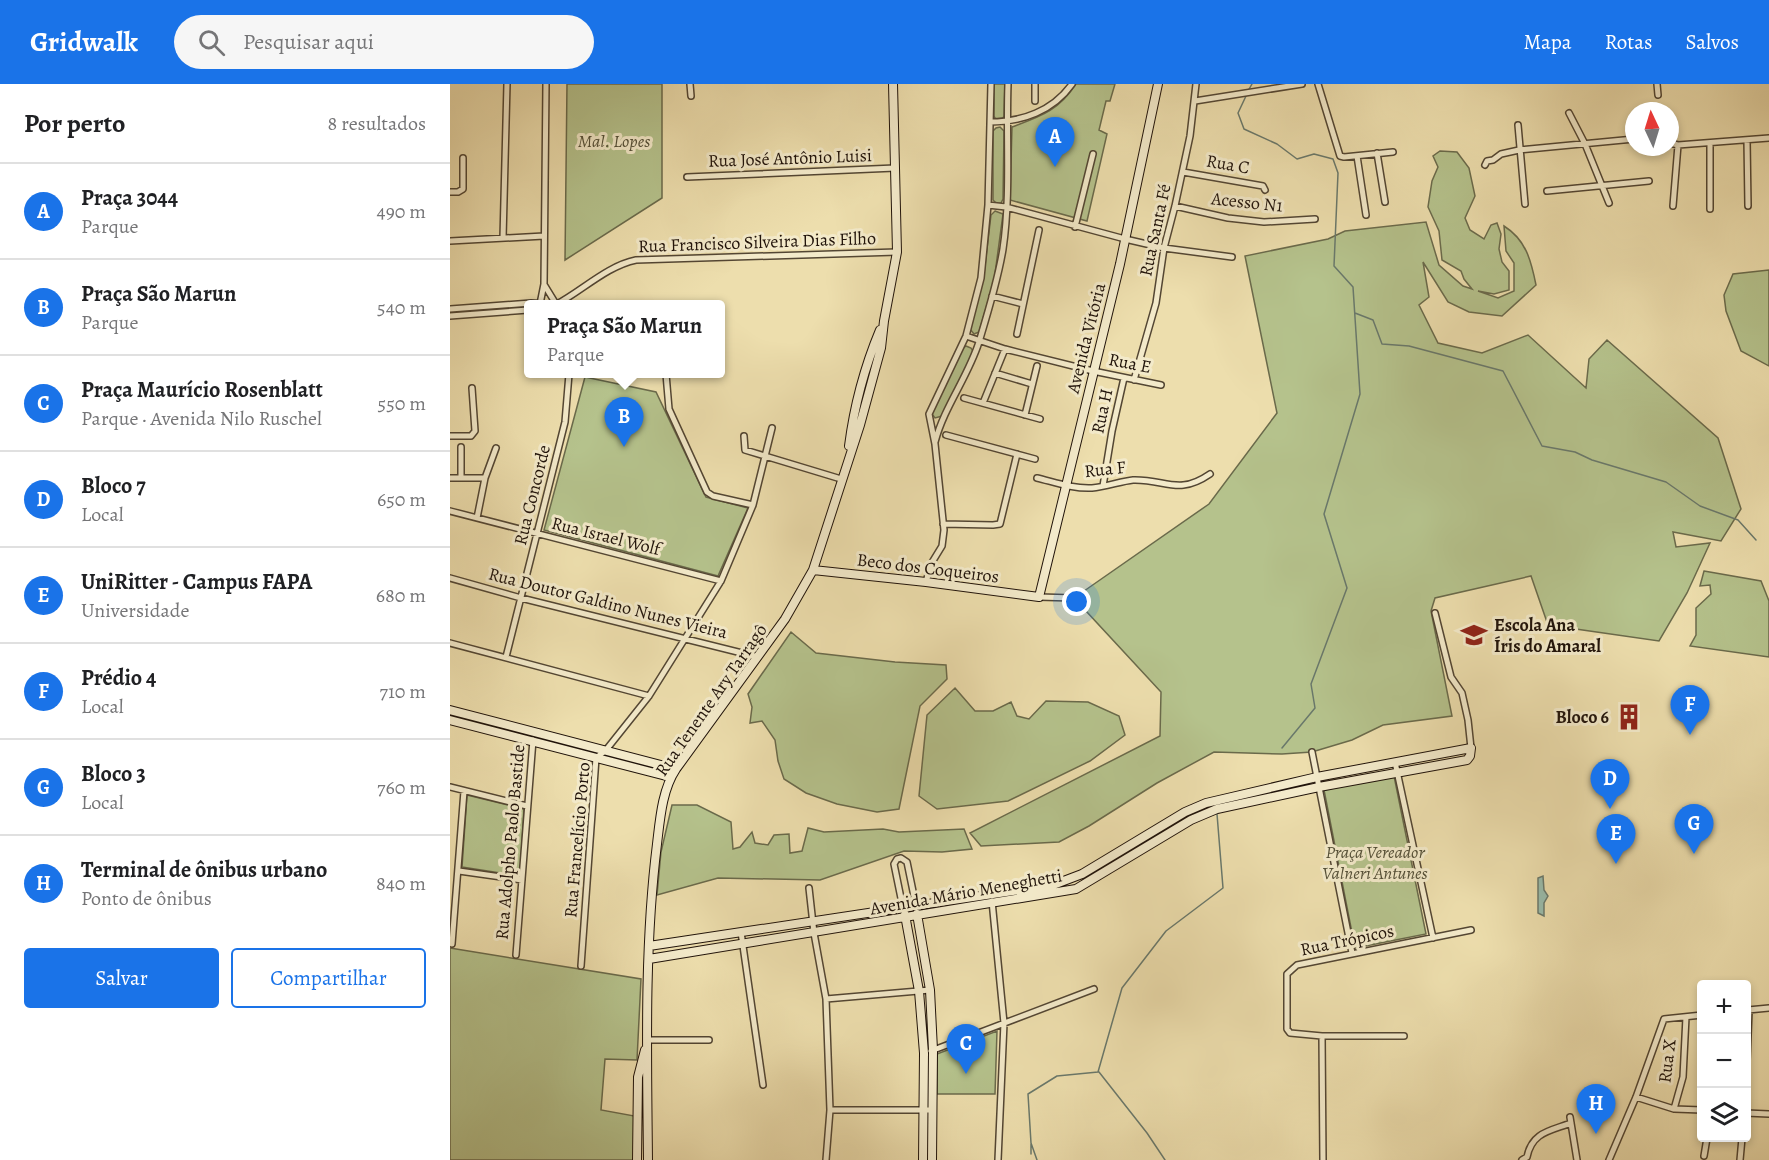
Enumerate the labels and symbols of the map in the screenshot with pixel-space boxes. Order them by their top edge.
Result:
north arrow [1625,102,1679,156]
pin: A [1036,118,1074,167]
park label: Mal. Lopes [578,129,650,153]
street label: Rua José Antônio Luisi [708,143,872,173]
street label: Rua C [1205,148,1251,180]
street label: Rua Santa Fé [1133,182,1177,278]
street label: Acesso N1 [1209,186,1284,218]
street label: Rua Francisco Silveira Dias Filho [638,226,876,258]
street label: Avenida Vitória [1060,280,1111,397]
street label: Rua E [1107,347,1153,379]
street label: Rua H [1086,386,1118,436]
pin: B [604,398,644,447]
street label: Rua Concorde [508,442,556,548]
street label: Rua F [1083,455,1127,483]
street label: Rua Israel Wolf [549,511,666,562]
street label: Beco dos Coqueiros [856,547,1000,589]
street label: Rua Doutor Galdino Nunes Vieira [486,562,731,644]
your location [1062,587,1091,616]
place label: Escola Ana Íris do Amaral [1494,613,1601,658]
street label: Rua Tenente Ary Tarragô [649,619,773,781]
school or university icon: Escola Ana Íris do Amaral [1459,620,1489,650]
pin: F [1670,686,1710,735]
building icon: Bloco 6 [1614,702,1644,732]
place label: Bloco 6 [1555,705,1609,729]
street label: Rua Adolpho Paolo Bastide [490,743,530,941]
pin: D [1590,760,1630,809]
street label: Rua Francelício Porto [558,761,596,919]
pin: G [1674,804,1714,854]
pin: E [1596,814,1636,864]
park label: Praça Vereador Valneri Antunes [1322,840,1428,885]
street label: Avenida Mário Meneghetti [867,863,1064,921]
street label: Rua Trópicos [1298,918,1396,962]
pin: C [946,1024,986,1074]
street label: Rua X [1652,1038,1682,1084]
pin: H [1576,1084,1616,1134]

